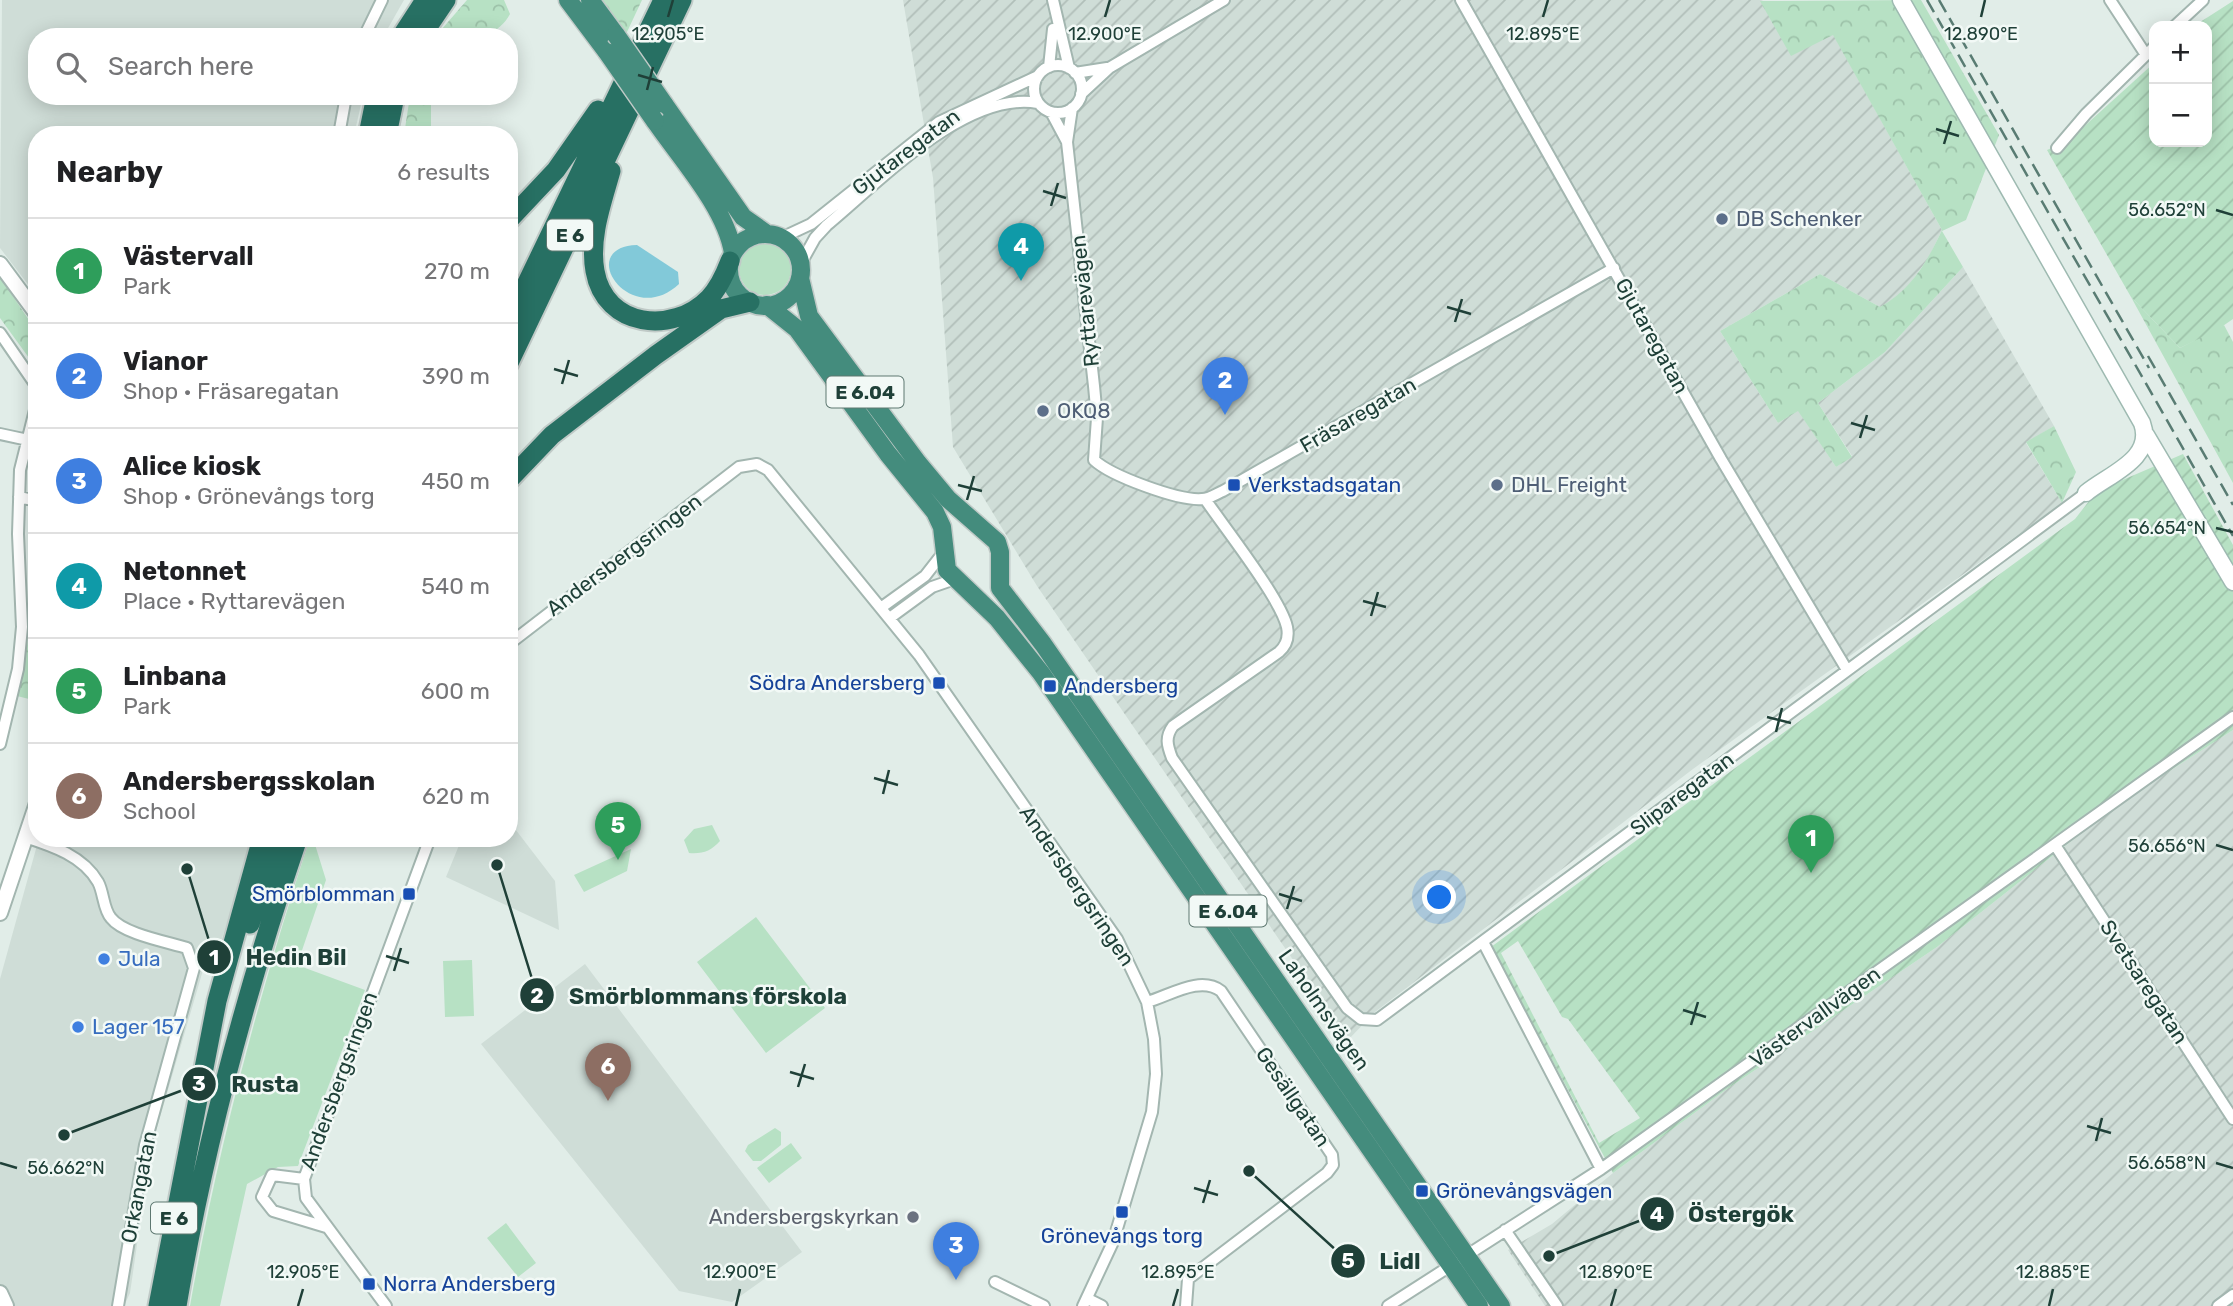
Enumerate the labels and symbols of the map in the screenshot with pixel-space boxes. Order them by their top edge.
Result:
text: 12.905°E [632,23,704,45]
text: 12.900°E [1068,23,1142,45]
text: 12.895°E [1506,23,1580,45]
text: 12.890°E [1944,23,2018,45]
street label: Gjutaregatan [847,103,964,200]
text: 56.652°N [2128,199,2206,221]
place label: DB Schenker [1736,206,1862,231]
marker: DB Schenker [1714,211,1730,227]
road number: E 6 [547,219,593,250]
pin: 4 [998,223,1044,281]
street label: Ryttarevägen [1065,234,1104,368]
street label: Gjutaregatan [1610,274,1694,398]
pin: 2 [1202,357,1248,415]
street label: Fräsaregatan [1295,371,1420,458]
road number: E 6.04 [826,376,903,408]
place label: OKQ8 [1057,398,1111,423]
marker: OKQ8 [1035,403,1051,419]
place label: Verkstadsgatan [1248,472,1401,497]
place label: DHL Freight [1511,472,1627,497]
marker: Verkstadsgatan [1226,477,1242,493]
marker: DHL Freight [1489,477,1505,493]
street label: Andersbergsringen [541,488,706,621]
text: 56.654°N [2128,517,2206,539]
place label: Södra Andersberg [749,670,925,695]
place label: Andersberg [1064,673,1178,698]
marker: Södra Andersberg [931,675,947,691]
marker: Andersberg [1042,678,1058,694]
street label: Sliparegatan [1625,746,1739,841]
street label: Andersbergsringen [1015,801,1140,971]
pin: 5 [595,802,641,860]
pin: 1 [1788,815,1834,873]
text: 56.656°N [2128,835,2206,857]
your location [1422,880,1456,914]
place label: Smörblomman [252,881,395,906]
marker: Smörblomman [401,886,417,902]
road number: E 6.04 [1190,896,1266,926]
street label: Svetsaregatan [2095,915,2194,1048]
callout: Hedin Bil [196,935,360,979]
text: Hedin Bil [246,943,346,971]
street label: Laholmsvägen [1273,944,1375,1075]
text: 1 [209,945,219,970]
place label: Jula [118,946,161,971]
marker: Jula [96,951,112,967]
street label: Västervallvägen [1744,961,1885,1072]
callout: Smörblommans förskola [520,973,861,1017]
text: Smörblommans förskola [569,982,847,1010]
text: 2 [530,983,544,1008]
street label: Andersbergsringen [295,988,382,1173]
place label: Lager 157 [92,1014,185,1039]
marker: Lager 157 [70,1019,86,1035]
street label: Gesällgatan [1251,1042,1336,1151]
pin: 6 [585,1043,631,1101]
callout: Rusta [182,1062,312,1106]
text: Rusta [231,1070,299,1098]
text: 3 [192,1071,206,1096]
street label: Orkangatan [115,1129,162,1245]
text: 56.658°N [2128,1152,2206,1174]
text: 56.662°N [27,1157,105,1179]
place label: Grönevångsvägen [1436,1178,1612,1203]
marker: Grönevångsvägen [1414,1183,1430,1199]
callout: Östergök [1639,1192,1808,1236]
text: Östergök [1688,1200,1794,1228]
road number: E 6 [151,1202,197,1234]
text: 4 [1650,1202,1664,1227]
place label: Andersbergskyrkan [709,1204,899,1229]
marker: Grönevångs torg [1114,1204,1130,1220]
marker: Andersbergskyrkan [905,1209,921,1225]
pin: 3 [933,1222,979,1280]
place label: Grönevångs torg [1041,1223,1203,1248]
callout: Lidl [1330,1239,1434,1283]
text: Lidl [1379,1247,1421,1275]
text: 5 [1341,1248,1355,1273]
text: 12.905°E [267,1261,339,1283]
text: 12.900°E [703,1261,777,1283]
text: 12.895°E [1141,1261,1215,1283]
text: 12.890°E [1579,1261,1653,1283]
text: 12.885°E [2016,1261,2090,1283]
place label: Norra Andersberg [383,1271,556,1296]
marker: Norra Andersberg [361,1276,377,1292]

